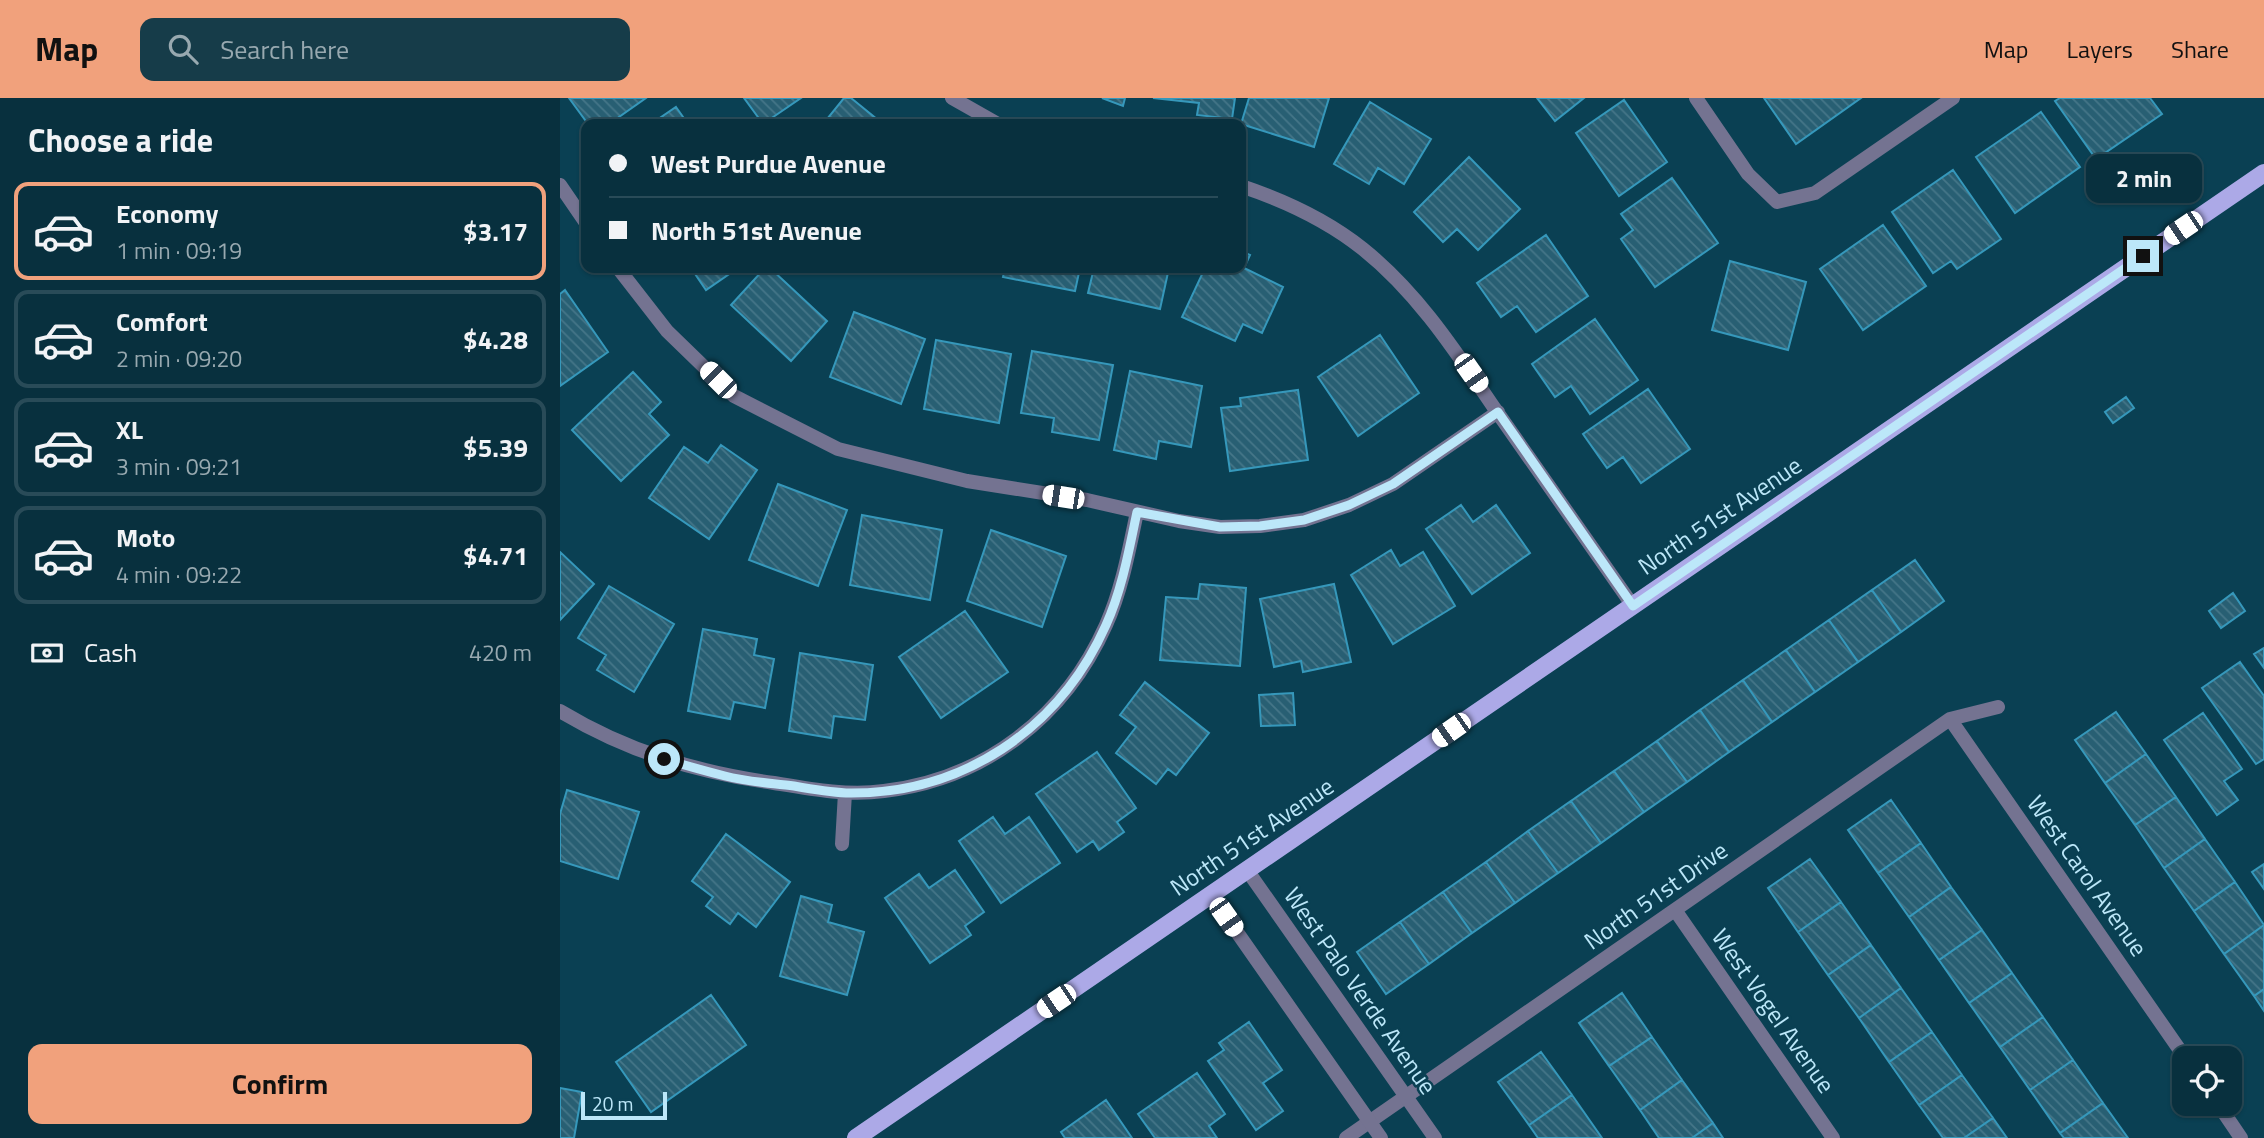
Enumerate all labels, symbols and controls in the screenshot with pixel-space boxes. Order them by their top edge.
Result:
search box [140,18,630,81]
text: Map [35,24,98,74]
icon: search [164,30,202,68]
text: Search here [220,30,349,69]
text: Map [1984,31,2029,67]
text: Layers [2067,31,2133,67]
text: Share [2171,31,2229,67]
text: Choose a ride [28,116,213,164]
text: West Purdue Avenue [651,144,886,183]
callout: 2 min [2085,155,2201,204]
text: 2 min [2116,161,2172,196]
text: Economy [116,194,218,233]
icon: car [32,200,95,263]
car [2160,208,2207,248]
text: North 51st Avenue [651,211,862,250]
text: $3.17 [463,212,528,251]
text: 1 min · 09:19 [116,233,242,268]
route end [2127,240,2159,272]
text: Comfort [116,302,208,341]
icon: car [32,308,95,371]
text: $4.28 [463,320,528,359]
text: 2 min · 09:20 [116,341,242,376]
car [1451,350,1492,396]
car [696,358,741,402]
text: XL [116,410,143,449]
icon: car [32,416,95,479]
text: $5.39 [463,428,528,467]
street label: North 51st Avenue [1630,447,1808,583]
text: 3 min · 09:21 [116,449,242,484]
car [1041,483,1086,511]
text: Moto [116,518,175,557]
icon: car [32,524,95,587]
text: $4.71 [463,536,528,575]
text: 4 min · 09:22 [116,557,242,592]
text: Cash [84,633,137,672]
icon: cash [28,634,66,672]
text: 420 m [469,635,532,670]
car [1428,709,1475,751]
route start [648,743,680,775]
street label: North 51st Avenue [1162,768,1340,904]
street label: West Carol Avenue [2019,787,2157,963]
street label: North 51st Drive [1576,832,1735,958]
street label: West Palo Verde Avenue [1276,879,1446,1101]
car [1206,894,1247,940]
street label: West Vogel Avenue [1703,921,1844,1100]
car [1033,981,1080,1021]
button: Confirm [28,1044,532,1124]
map controls [2172,1046,2242,1116]
button: locate [2172,1046,2242,1116]
scale bar [581,1089,667,1121]
text: 20 m [592,1089,633,1118]

